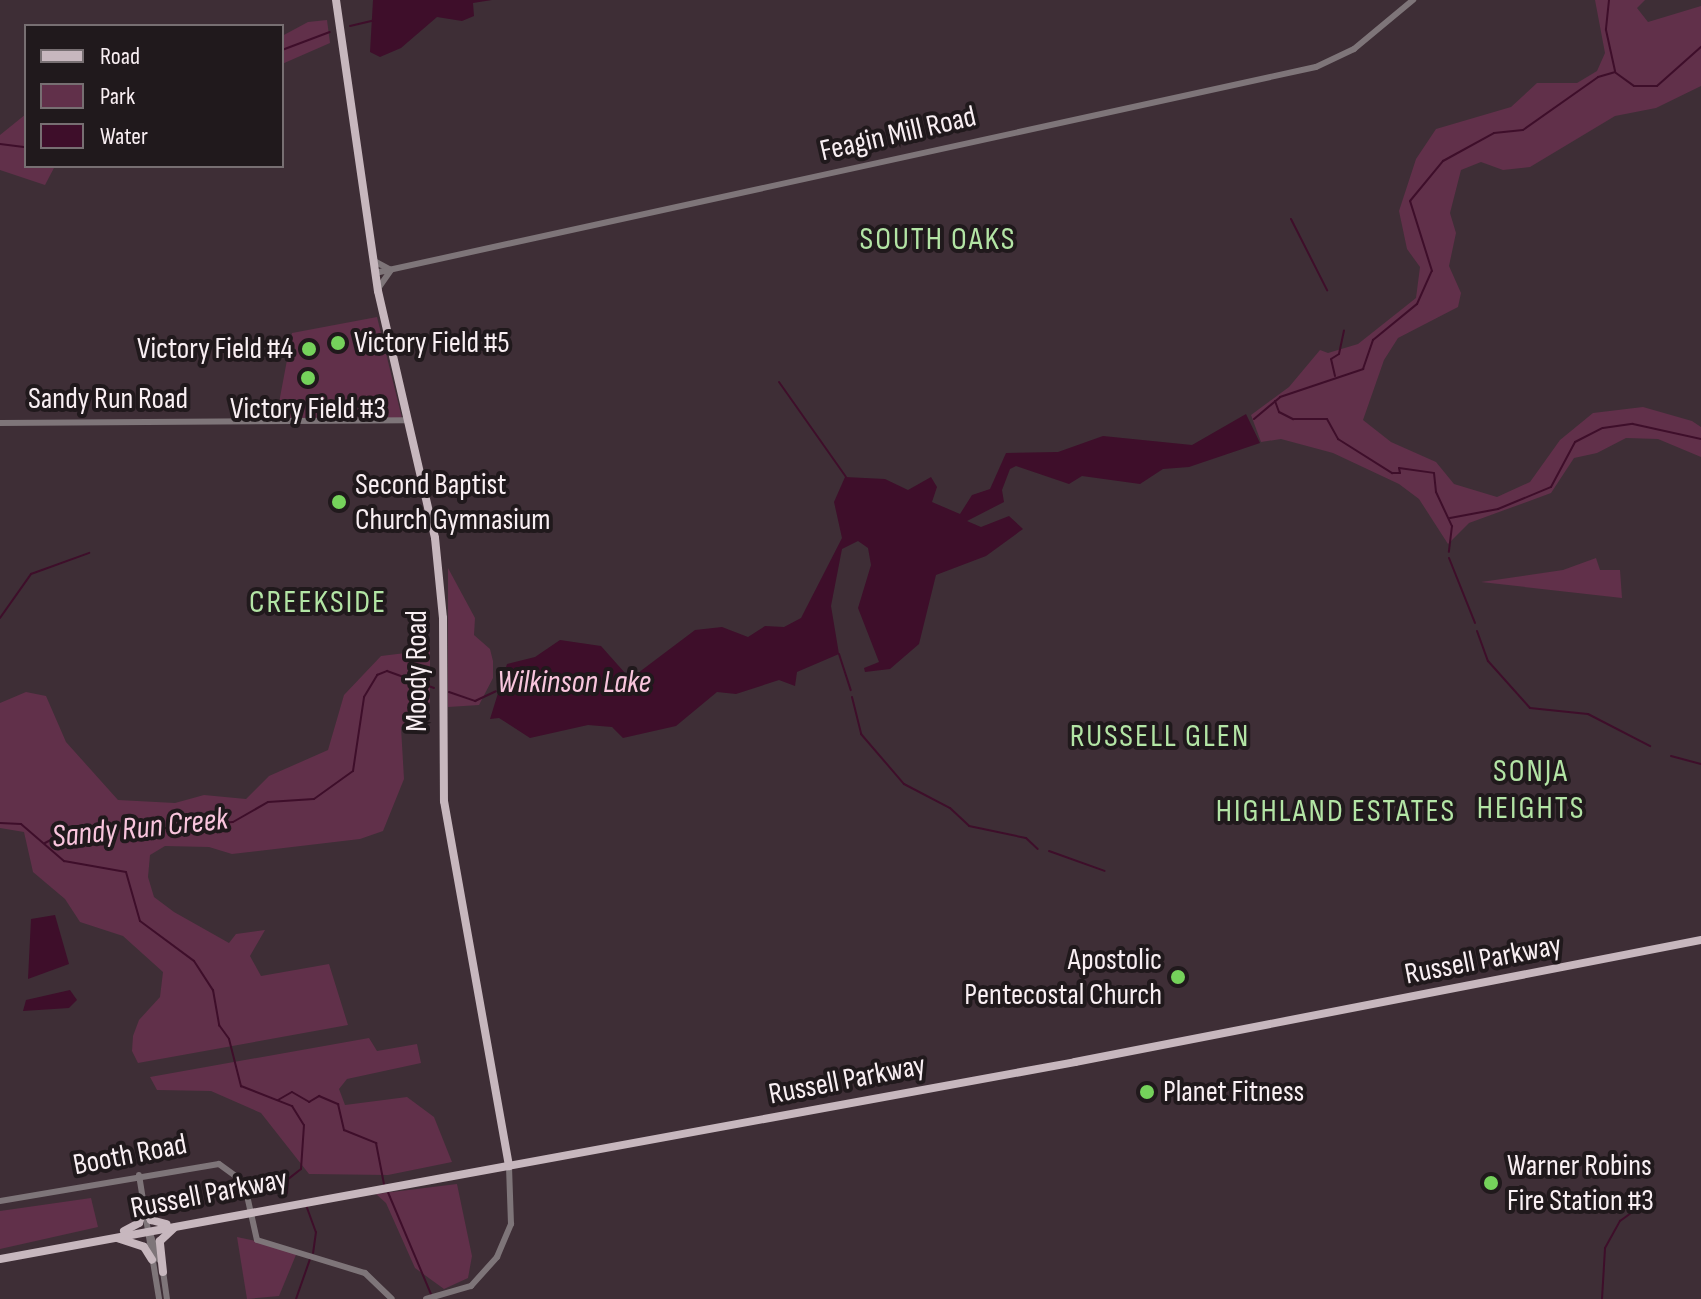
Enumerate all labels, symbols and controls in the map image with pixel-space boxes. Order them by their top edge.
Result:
legend [24,24,284,168]
text: Road [100,42,140,71]
text: Park [100,82,135,111]
street label: Feagin Mill Road [816,99,980,169]
text: Water [100,122,148,151]
district label: SOUTH OAKS [860,221,1016,259]
place label: Victory Field #5 [354,325,509,361]
place label: Victory Field #4 [137,331,293,367]
marker: Victory Field #5 [329,334,347,352]
marker: Victory Field #4 [300,340,318,358]
marker: Victory Field #3 [299,369,317,387]
street label: Sandy Run Road [28,381,188,417]
place label: Victory Field #3 [230,391,386,427]
place label: Second Baptist Church Gymnasium [355,467,551,538]
marker: Second Baptist Church Gymnasium [330,493,348,511]
district label: CREEKSIDE [249,584,387,622]
street label: Moody Road [399,610,435,732]
water label: Wilkinson Lake [497,664,651,702]
district label: RUSSELL GLEN [1070,718,1250,756]
district label: SONJA HEIGHTS [1477,754,1585,829]
district label: HIGHLAND ESTATES [1216,793,1456,831]
water label: Sandy Run Creek [50,801,230,857]
street label: Russell Parkway [1402,927,1564,993]
place label: Apostolic Pentecostal Church [964,942,1162,1012]
marker: Apostolic Pentecostal Church [1169,968,1187,986]
street label: Russell Parkway [766,1047,928,1113]
place label: Planet Fitness [1163,1074,1304,1110]
marker: Planet Fitness [1138,1083,1156,1101]
street label: Booth Road [70,1126,190,1184]
place label: Warner Robins Fire Station #3 [1507,1148,1654,1218]
street label: Russell Parkway [128,1161,290,1227]
marker: Warner Robins Fire Station #3 [1482,1174,1500,1192]

